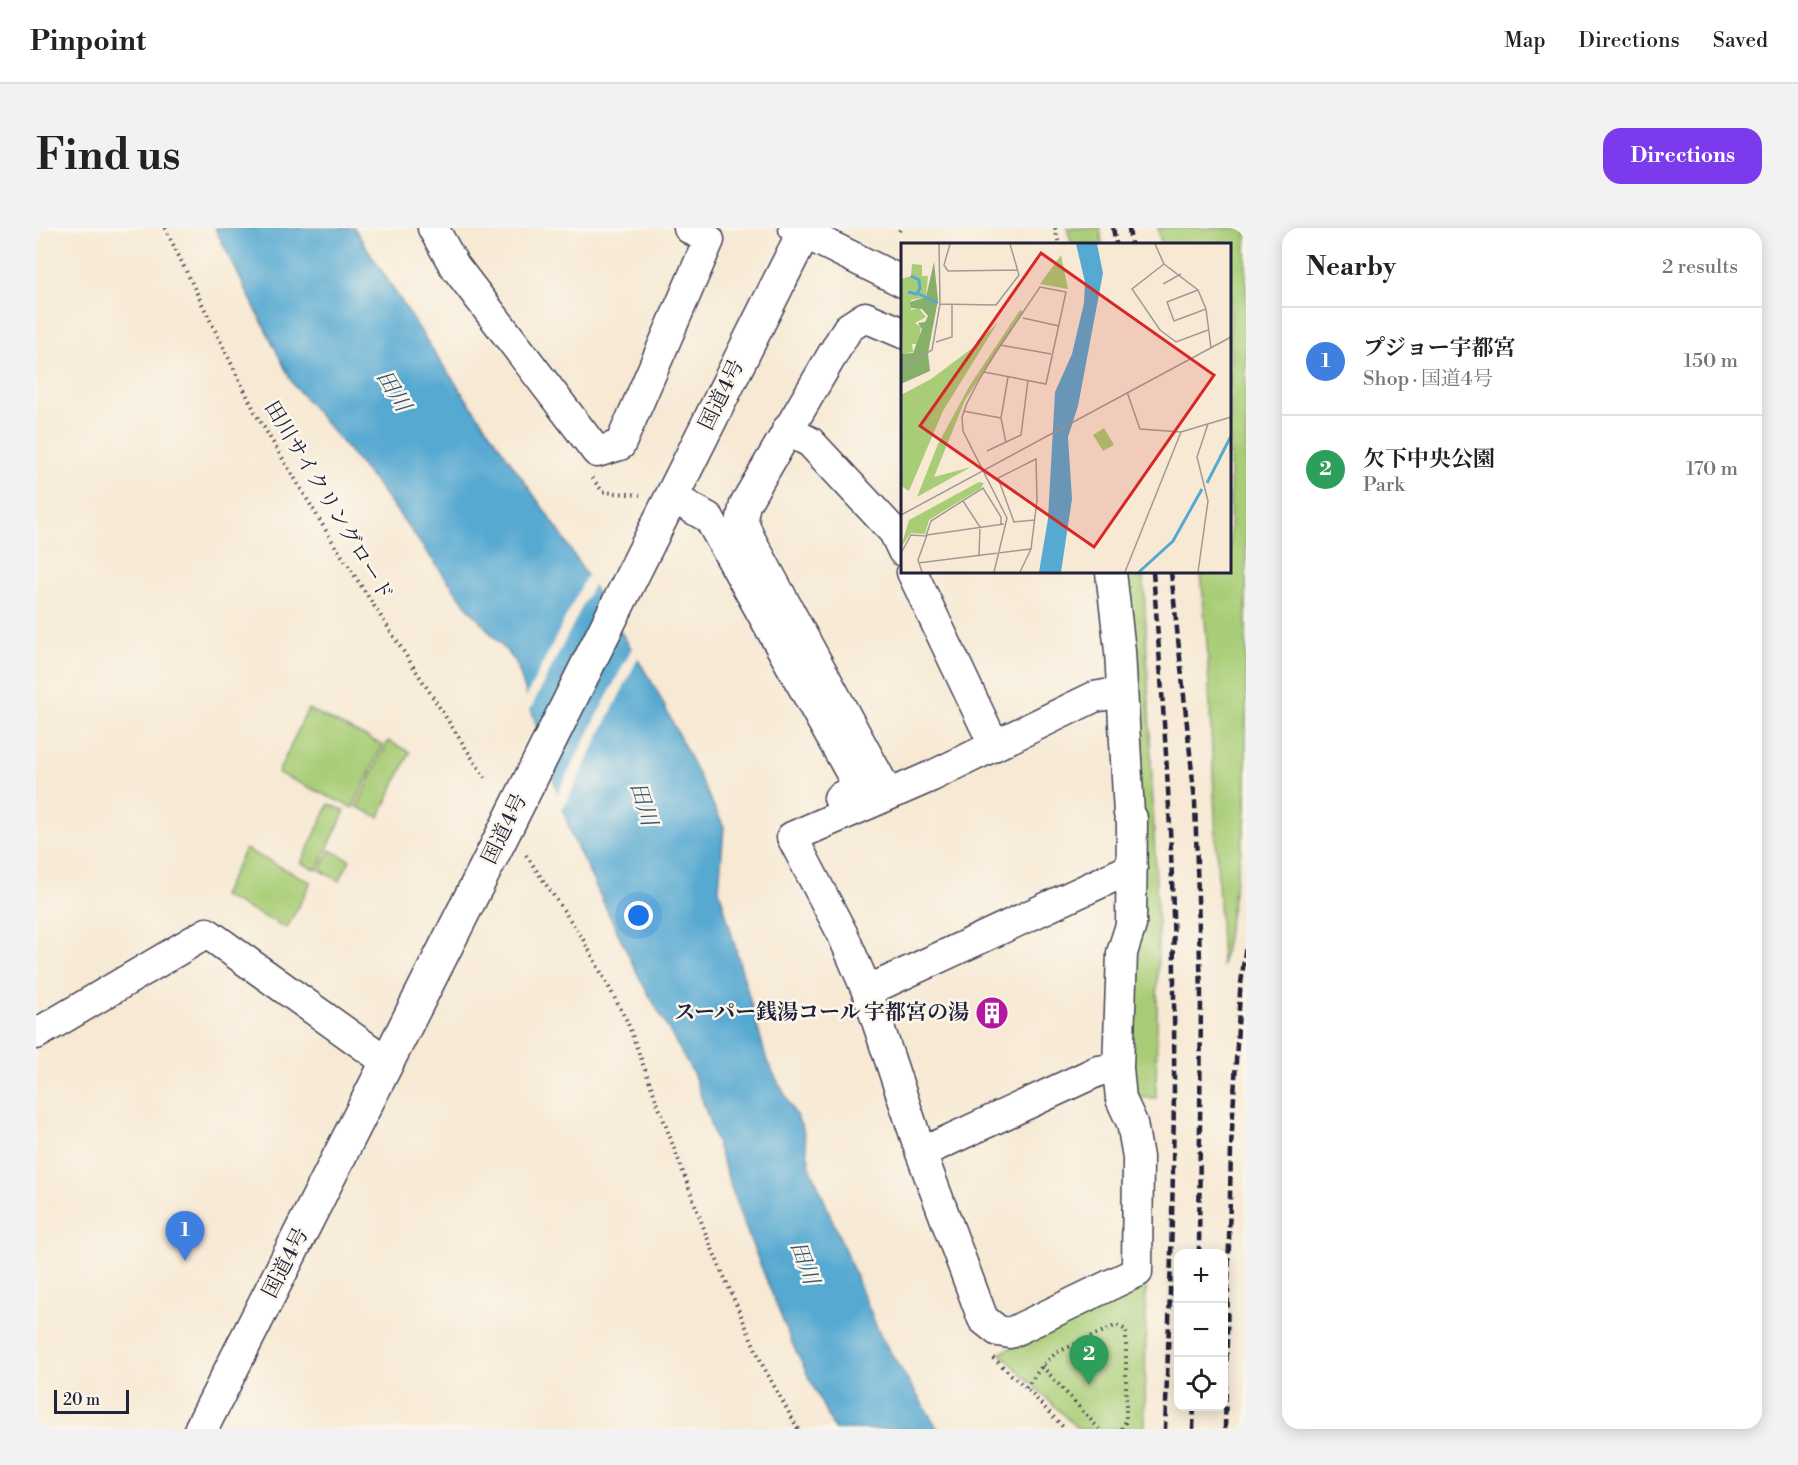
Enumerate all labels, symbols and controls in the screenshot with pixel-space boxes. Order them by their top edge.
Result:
text: Pinpoint [30,24,146,59]
text: Map [1504,28,1546,54]
text: Directions [1579,28,1680,54]
text: Saved [1713,28,1768,54]
button: Directions [1603,128,1762,184]
text: Find us [36,130,180,183]
inset map [901,243,1231,573]
text: Nearby [1306,251,1396,283]
text: 2 results [1662,255,1738,280]
text: プジョー宇都宮 [1363,335,1516,362]
text: 1 [1321,349,1330,374]
text: 150 m [1683,349,1738,374]
street label: 国道4号 [694,355,750,435]
water label: 田川 [370,365,417,419]
text: Shop · 国道4号 [1363,367,1493,392]
street label: 田川サイクリングロード [258,396,398,606]
text: 欠下中央公園 [1363,446,1495,473]
text: 2 [1319,457,1332,482]
text: 170 m [1686,457,1738,482]
text: Park [1363,473,1405,498]
water label: 田川 [624,779,663,831]
street label: 国道4号 [477,789,533,869]
your location [624,901,653,930]
building icon: スーパー銭湯コール 宇都宮の湯 [974,995,1010,1031]
place label: スーパー銭湯コール 宇都宮の湯 [674,1000,969,1026]
pin: 1 [166,1212,204,1261]
street label: 国道4号 [257,1223,315,1303]
water label: 田川 [784,1238,825,1290]
map controls [1174,1249,1228,1411]
button: + [1174,1249,1228,1303]
button: − [1174,1303,1228,1357]
pin: 2 [1070,1336,1108,1385]
button: locate [1174,1357,1228,1411]
scale bar [54,1387,129,1414]
text: 20 m [63,1390,100,1410]

